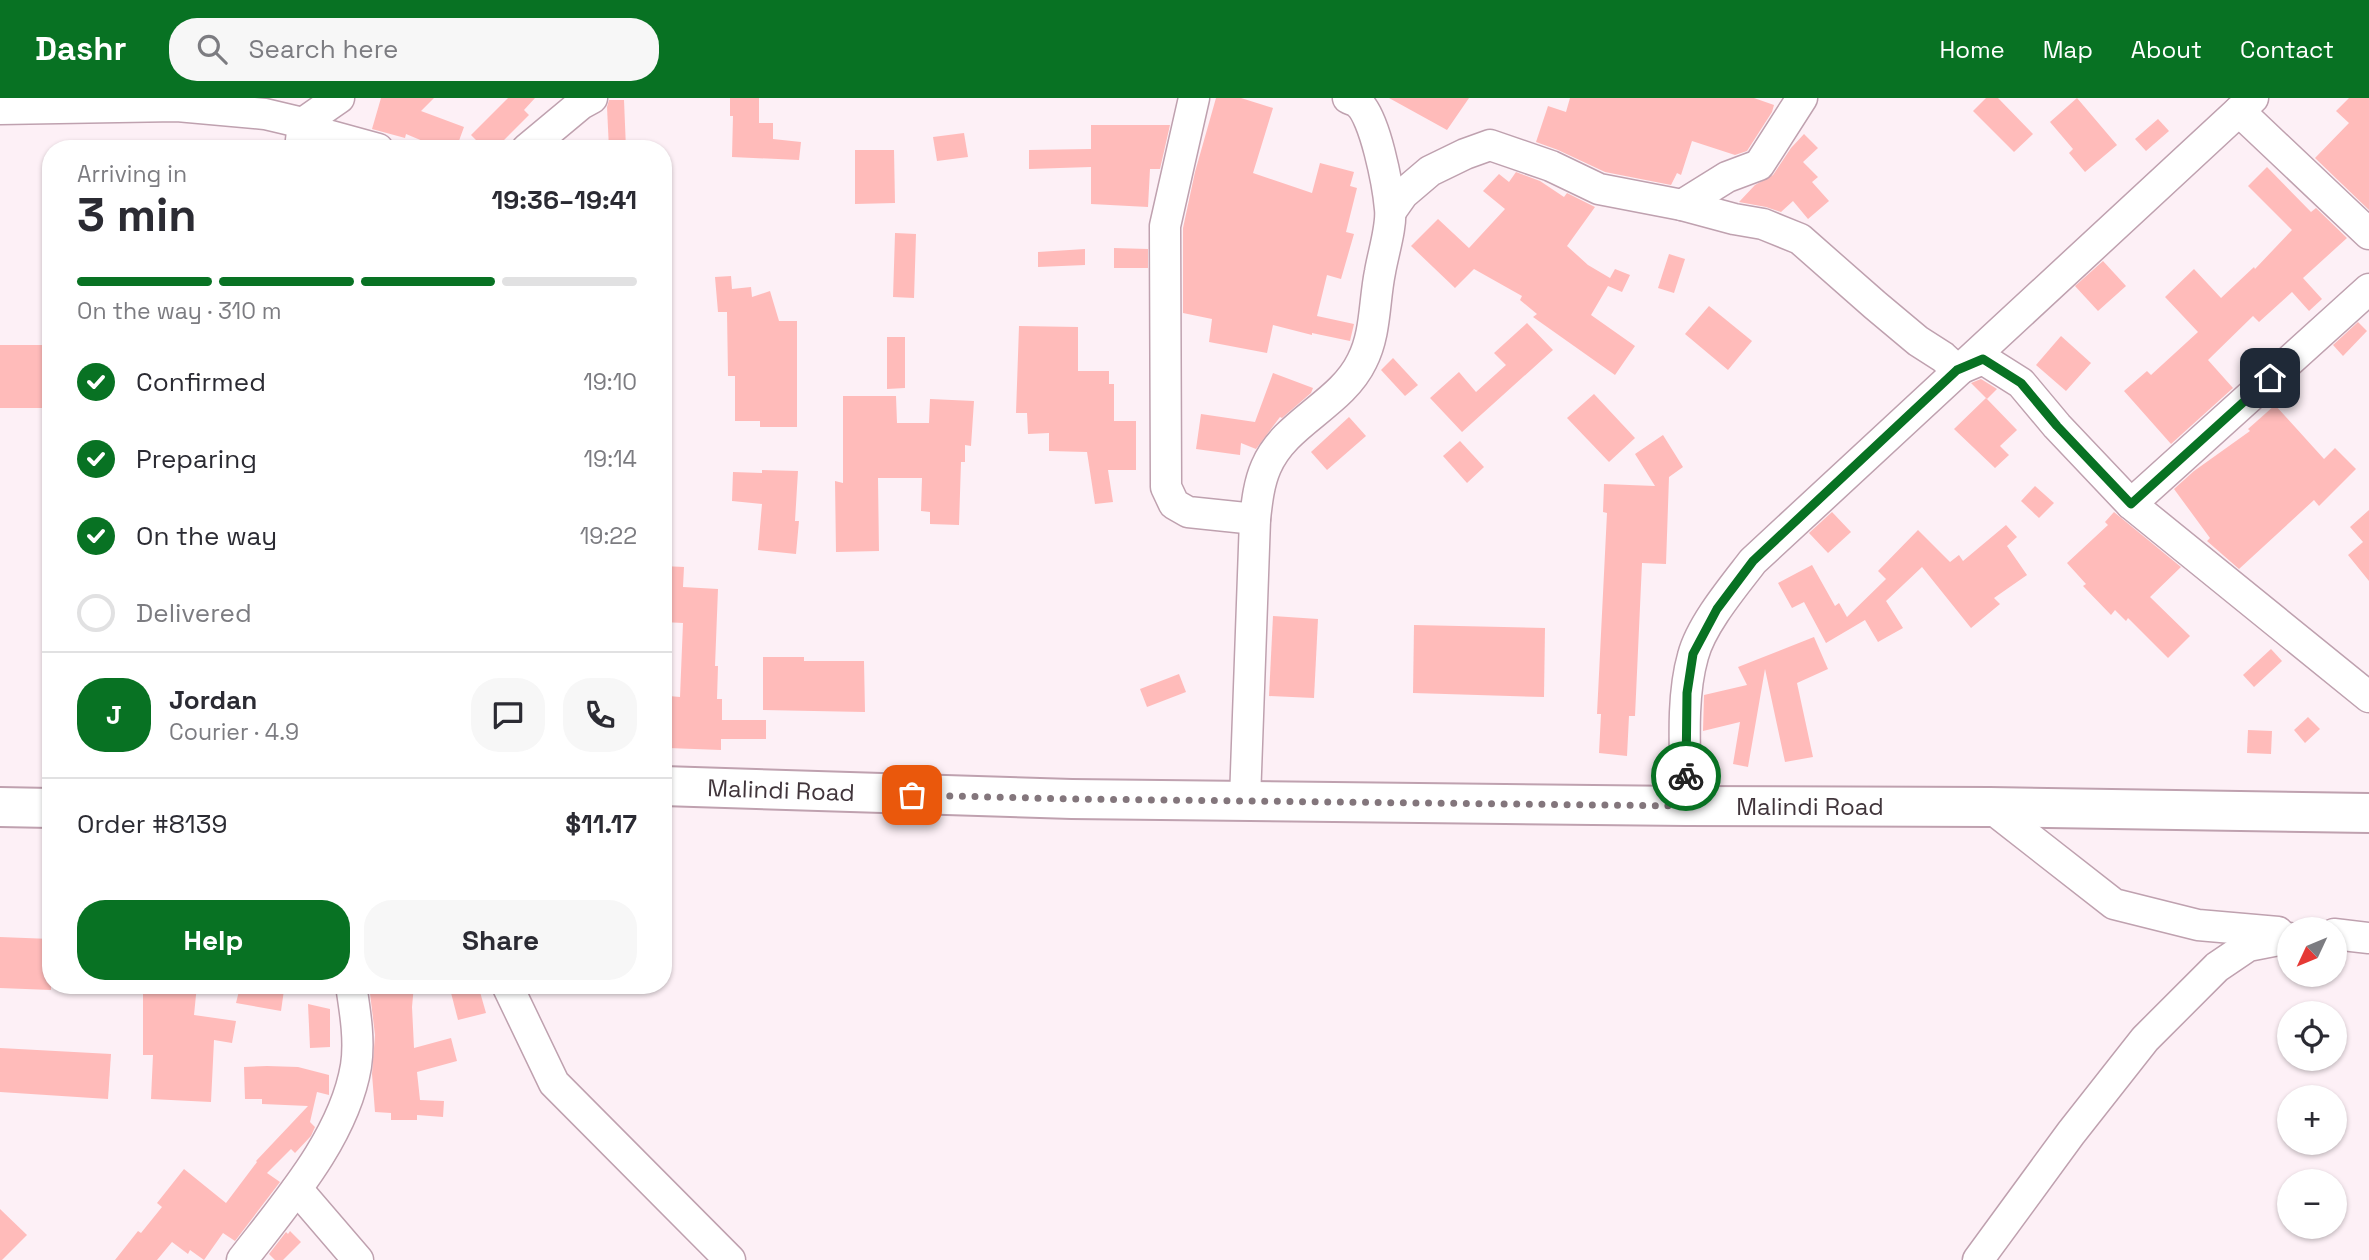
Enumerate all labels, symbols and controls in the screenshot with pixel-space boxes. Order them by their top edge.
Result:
search box [169,18,659,81]
text: Dashr [35,28,127,70]
icon: search [193,30,231,68]
text: Search here [249,32,398,66]
text: Home [1939,34,2005,65]
text: Map [2043,34,2093,65]
text: About [2131,34,2202,65]
text: Contact [2240,34,2334,65]
text: Arriving in [77,159,187,189]
text: 19:36–19:41 [492,183,637,217]
text: 3 min [77,186,197,244]
text: On the way · 310 m [77,296,282,326]
pin [2240,348,2300,408]
icon: home [2251,359,2289,397]
icon: check [77,363,115,401]
text: Confirmed [136,365,266,399]
text: 19:10 [583,367,637,397]
icon: check [77,440,115,478]
text: Preparing [136,442,257,476]
text: 19:14 [584,444,637,474]
icon: check [77,517,115,555]
text: On the way [136,519,277,553]
text: 19:22 [580,521,637,551]
text: Delivered [136,596,252,630]
button: chat [471,678,545,752]
button: phone [563,678,637,752]
text: Jordan [169,683,257,717]
text: J [106,698,122,732]
text: Courier · 4.9 [169,717,299,747]
courier [1651,741,1721,811]
icon: bike [1667,757,1705,795]
pin [882,765,942,825]
street label: Malindi Road [707,772,855,808]
icon: bag [893,776,931,814]
street label: Malindi Road [1736,791,1884,822]
text: Order #8139 [77,807,227,841]
text: $11.17 [565,807,637,841]
button: Help [77,900,350,980]
button: Share [364,900,637,980]
north arrow [2277,917,2347,987]
map controls [2277,917,2347,1239]
button: locate [2277,1001,2347,1071]
button: + [2277,1085,2347,1155]
button: − [2277,1169,2347,1239]

